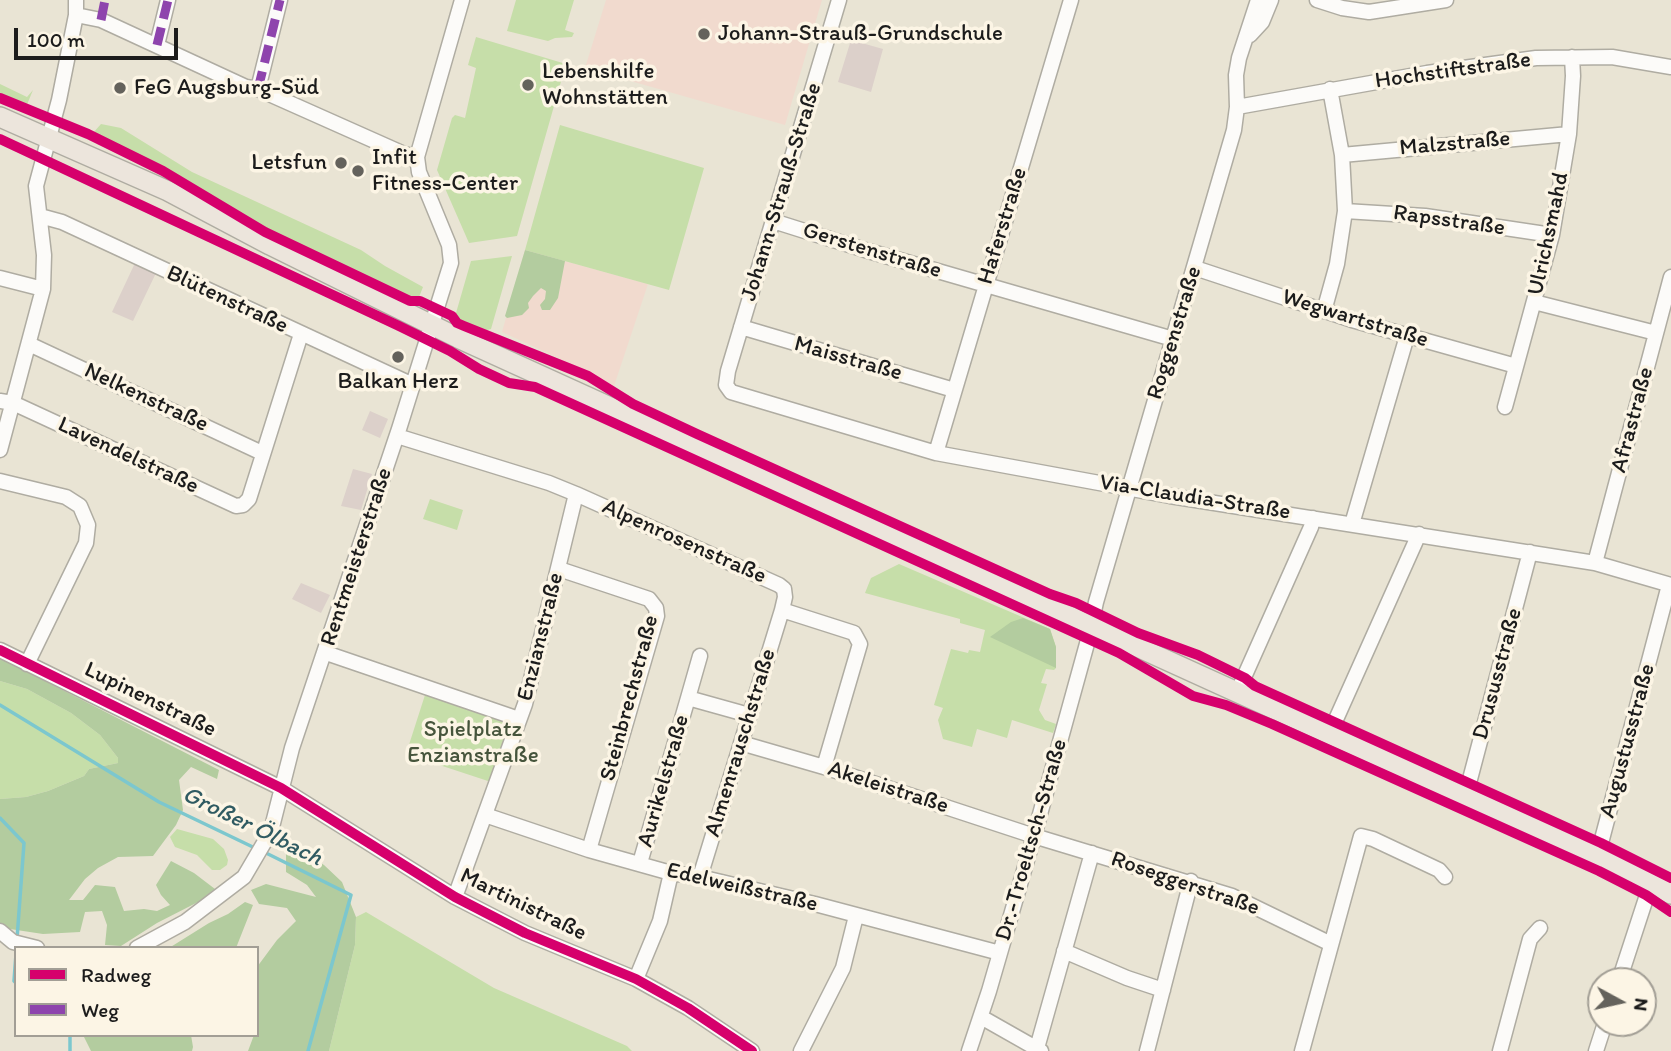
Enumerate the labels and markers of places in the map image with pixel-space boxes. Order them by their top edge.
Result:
place label: Johann-Strauß-Grundschule [718,20,1003,48]
marker: Johann-Strauß-Grundschule [696,26,712,42]
place label: Lebenshilfe Wohnstätten [542,58,668,112]
place label: FeG Augsburg-Süd [134,74,319,102]
marker: Lebenshilfe Wohnstätten [520,77,536,93]
marker: FeG Augsburg-Süd [112,80,128,96]
place label: Infit Fitness-Center [372,144,518,198]
place label: Letsfun [251,149,327,177]
marker: Letsfun [333,155,349,171]
marker: Infit Fitness-Center [350,163,366,179]
marker: Balkan Herz [390,349,406,365]
place label: Balkan Herz [337,368,459,396]

